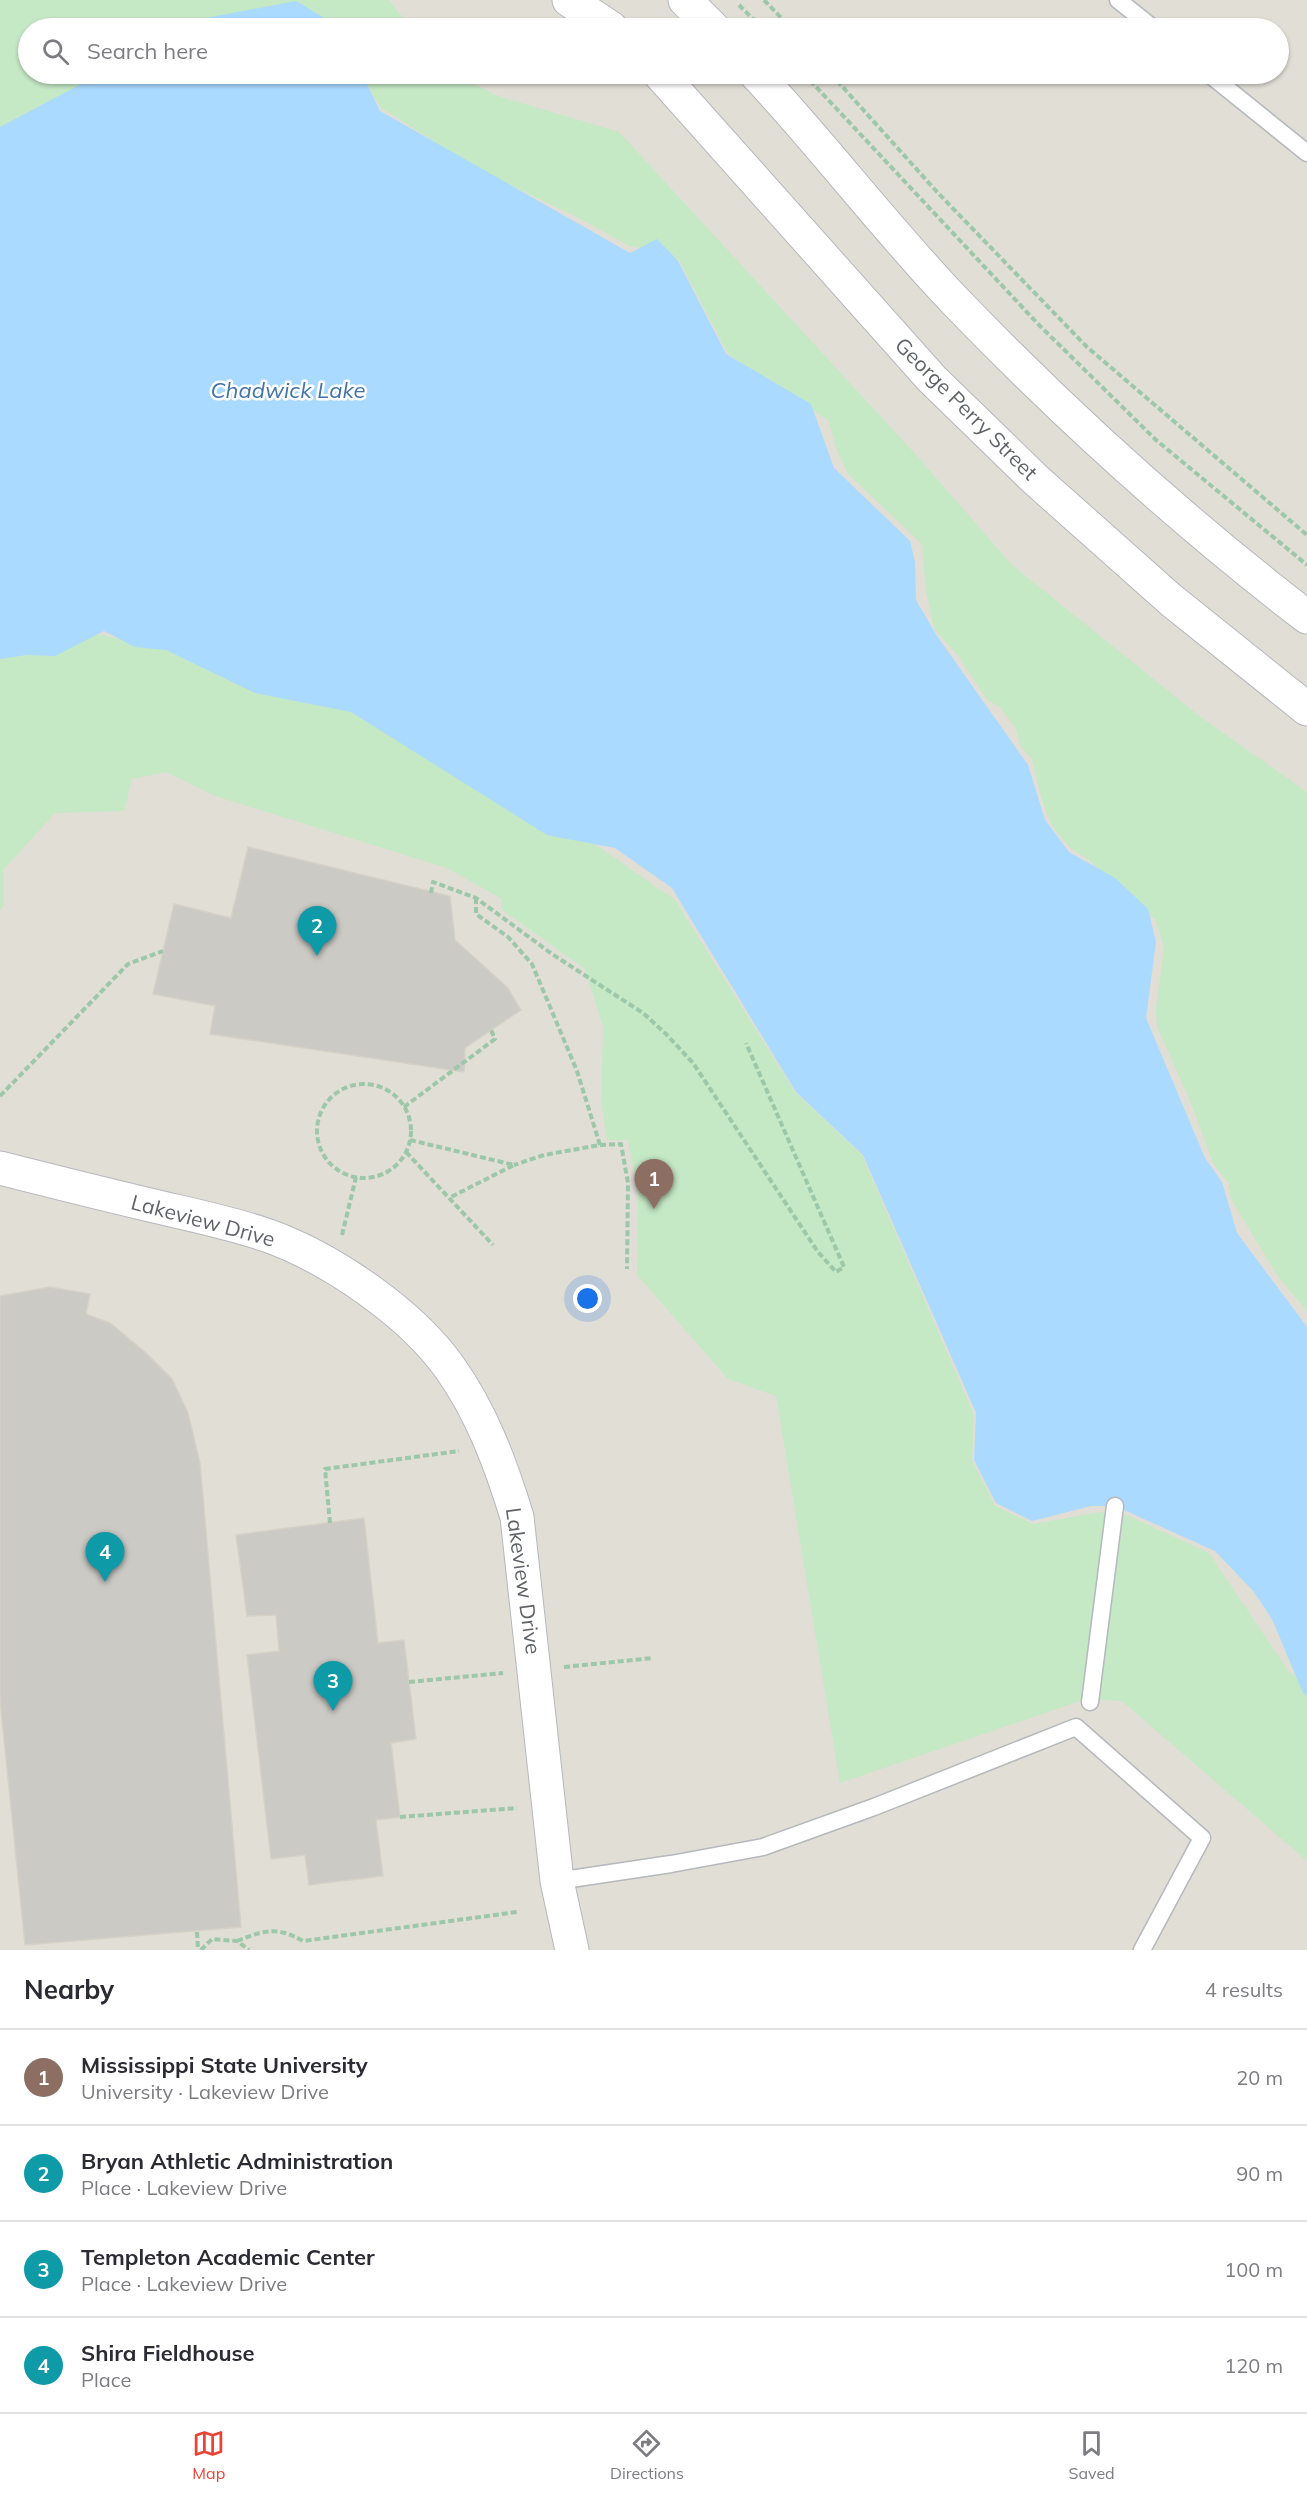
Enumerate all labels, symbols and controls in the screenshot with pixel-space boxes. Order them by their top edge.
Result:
search box [18,18,1289,84]
icon: search [39,35,72,68]
text: Search here [87,37,208,65]
street label: George Perry Street [890,332,1043,485]
water label: Chadwick Lake [211,376,365,404]
pin: 2 [298,906,336,956]
pin: 1 [634,1160,674,1209]
street label: Lakeview Drive [129,1188,278,1252]
your location [573,1284,602,1313]
street label: Lakeview Drive [501,1506,547,1656]
pin: 4 [86,1532,124,1582]
pin: 3 [314,1662,352,1711]
text: Nearby [24,1973,114,2006]
text: 4 results [1205,1977,1283,2002]
text: Mississippi State University [81,2051,368,2079]
text: 1 [38,2065,50,2090]
text: 20 m [1236,2065,1283,2090]
text: University · Lakeview Drive [81,2079,329,2104]
text: Bryan Athletic Administration [81,2147,393,2175]
text: 2 [38,2161,50,2186]
text: 90 m [1236,2161,1283,2186]
text: Place · Lakeview Drive [81,2175,287,2200]
text: Templeton Academic Center [81,2243,375,2271]
text: 3 [38,2257,50,2282]
text: 100 m [1224,2257,1283,2282]
text: Place · Lakeview Drive [81,2271,287,2296]
text: Shira Fieldhouse [81,2339,255,2367]
text: 4 [38,2353,50,2378]
text: 120 m [1224,2353,1283,2378]
text: Place [81,2367,131,2392]
tab: Map [192,2427,225,2483]
tab: Directions [610,2427,684,2483]
tab: Saved [1069,2427,1115,2483]

